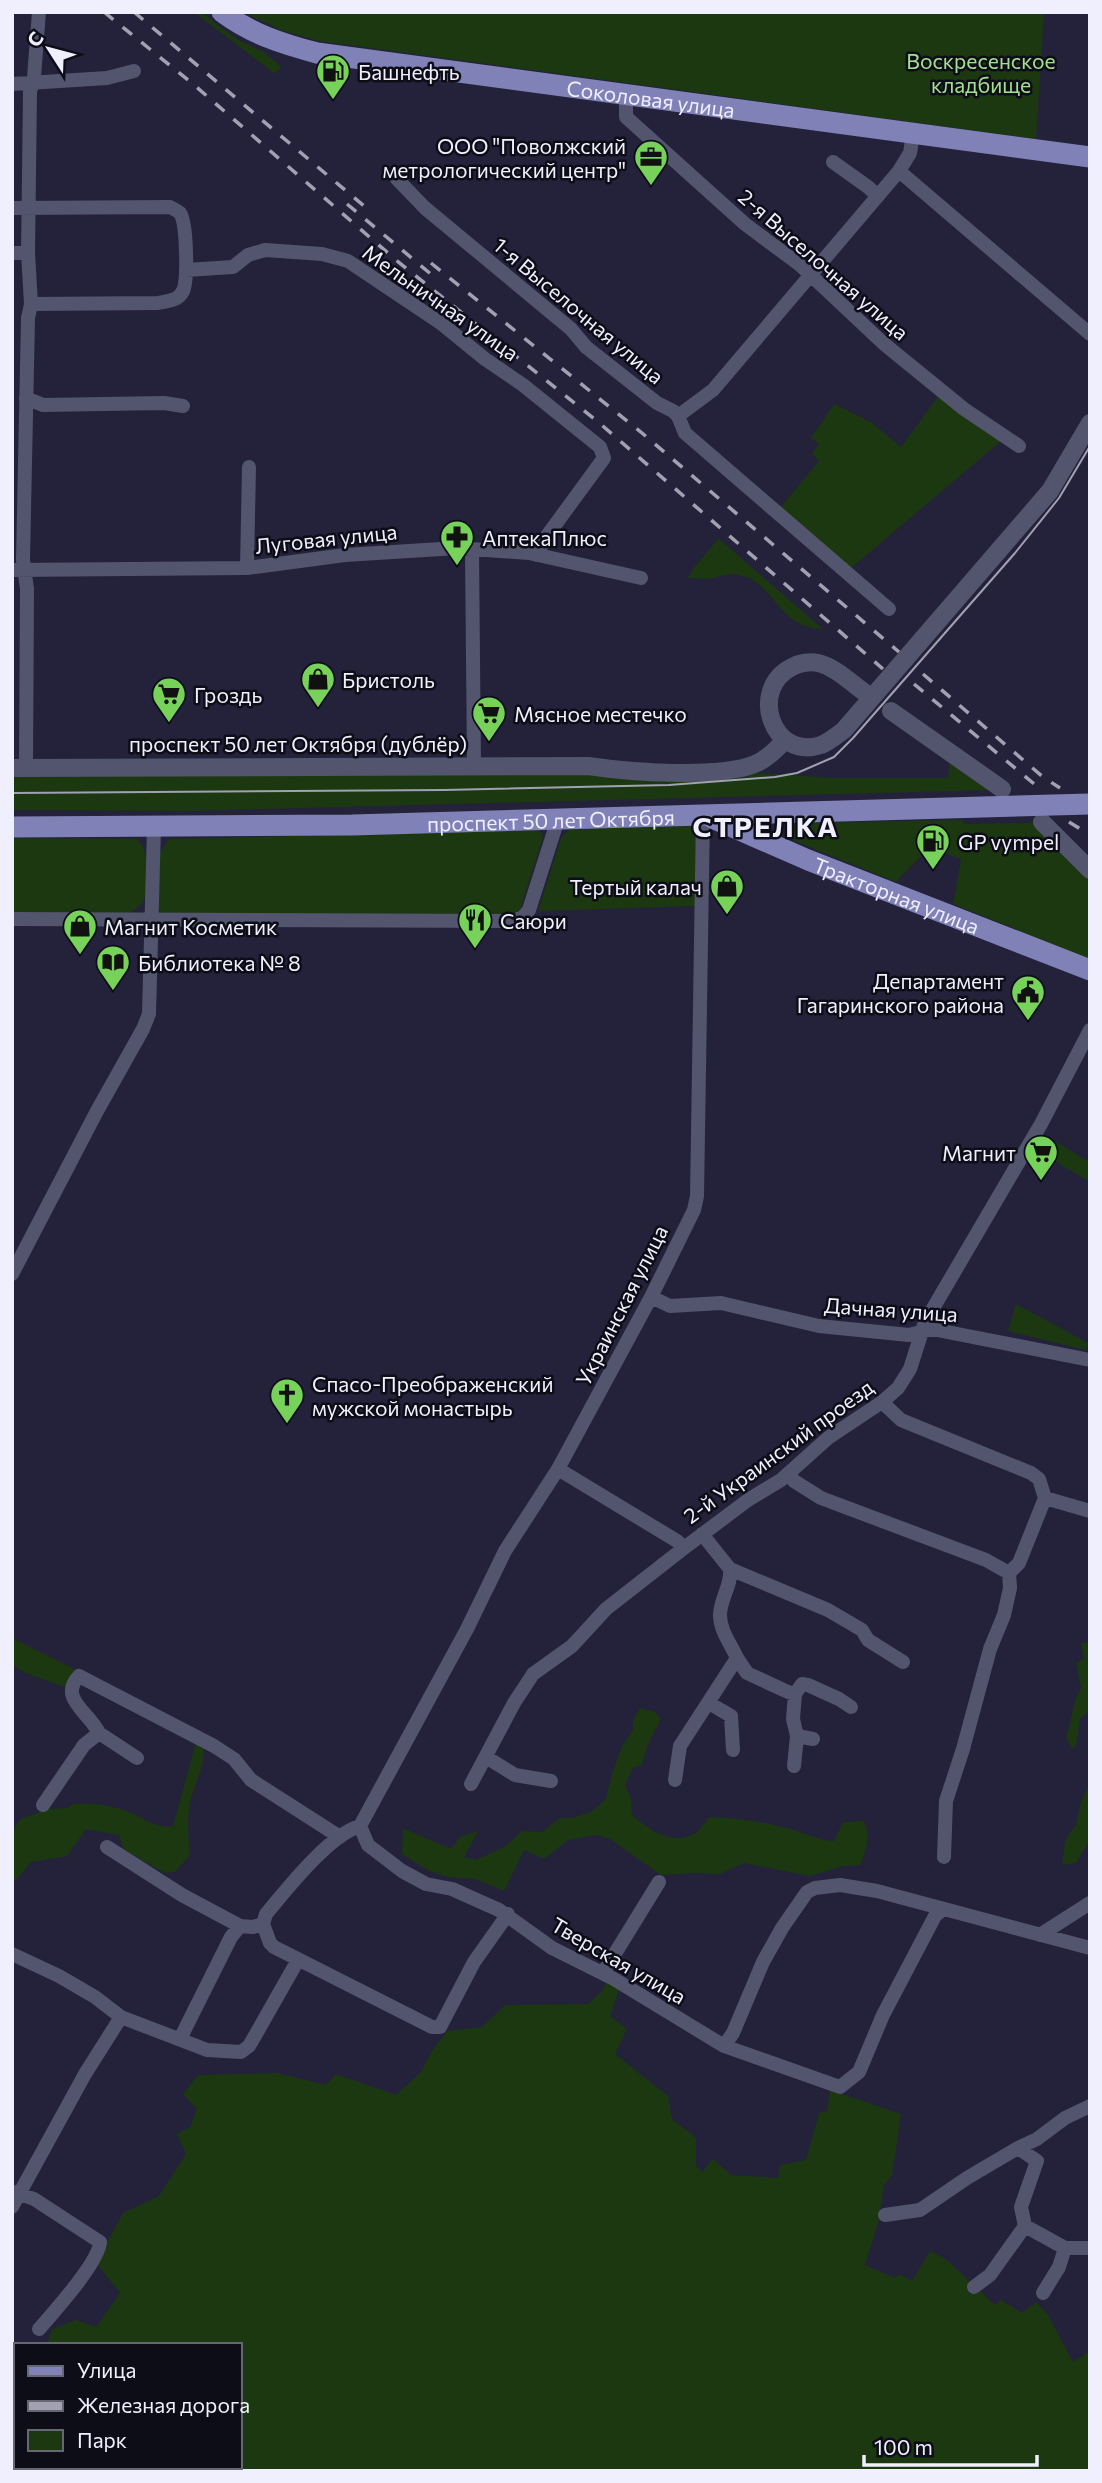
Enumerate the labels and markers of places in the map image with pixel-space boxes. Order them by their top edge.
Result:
fuel station icon: Башнефть [314,52,352,101]
place label: Башнефть [358,59,460,84]
place label: ООО "Поволжский метрологический центр" [382,133,626,182]
office icon: ООО "Поволжский метрологический центр" [632,138,670,187]
pharmacy icon: АптекаПлюс [438,518,476,567]
place label: АптекаПлюс [482,525,607,550]
shop icon: Бристоль [299,660,337,709]
place label: Бристоль [342,667,435,692]
supermarket icon: Гроздь [150,675,188,724]
place label: Гроздь [194,682,262,707]
supermarket icon: Мясное местечко [470,694,508,743]
place label: Мясное местечко [514,701,687,726]
fuel station icon: GP vympel [914,822,952,871]
place label: GP vympel [958,829,1059,854]
shop icon: Тертый калач [708,867,746,916]
place label: Тертый калач [570,874,702,899]
restaurant icon: Саюри [456,901,494,950]
shop icon: Магнит Косметик [61,907,99,956]
place label: Саюри [500,908,567,933]
place label: Магнит Косметик [104,914,277,939]
library icon: Библиотека № 8 [94,943,132,992]
place label: Библиотека № 8 [138,950,301,975]
place label: Департамент Гагаринского района [797,968,1004,1017]
public building icon: Департамент Гагаринского района [1009,973,1047,1022]
supermarket icon: Магнит [1022,1133,1060,1182]
place label: Магнит [942,1140,1016,1165]
place label: Спасо-Преображенский мужской монастырь [312,1371,553,1420]
church icon: Спасо-Преображенский мужской монастырь [268,1376,306,1425]

